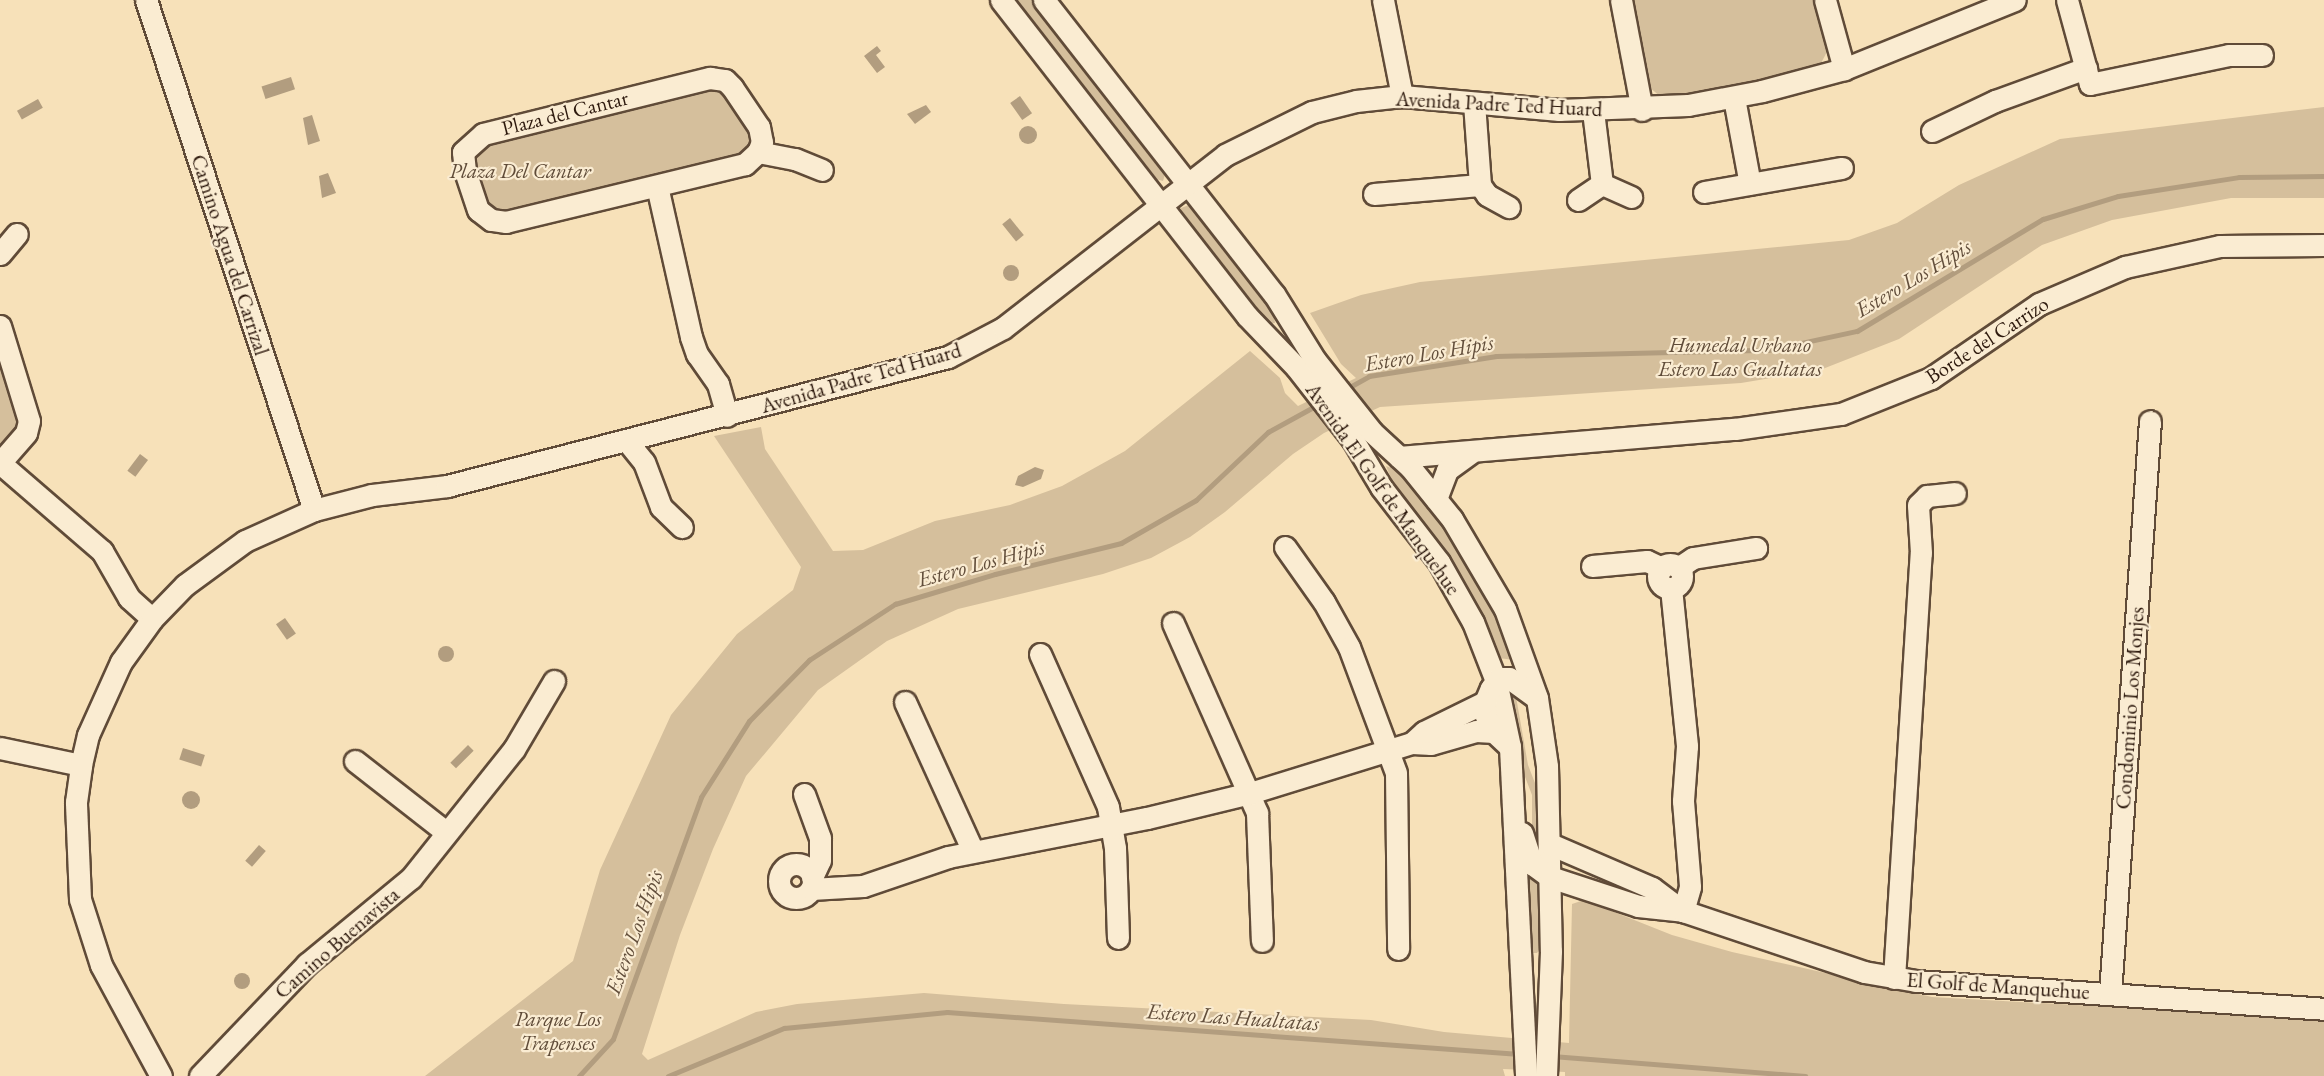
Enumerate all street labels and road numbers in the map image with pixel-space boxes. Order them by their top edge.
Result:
street label: Plaza del Cantar [499,85,631,141]
street label: Avenida Padre Ted Huard [1395,86,1603,122]
street label: Camino Agua del Carrizal [186,151,274,359]
street label: Borde del Carrizo [1921,291,2053,389]
street label: Avenida Padre Ted Huard [758,337,964,419]
street label: Avenida El Golf de Manquehue [1300,378,1466,600]
street label: Condominio Los Monjes [2110,606,2150,810]
street label: Camino Buenavista [269,882,405,1004]
street label: El Golf de Manquehue [1906,967,2090,1005]

